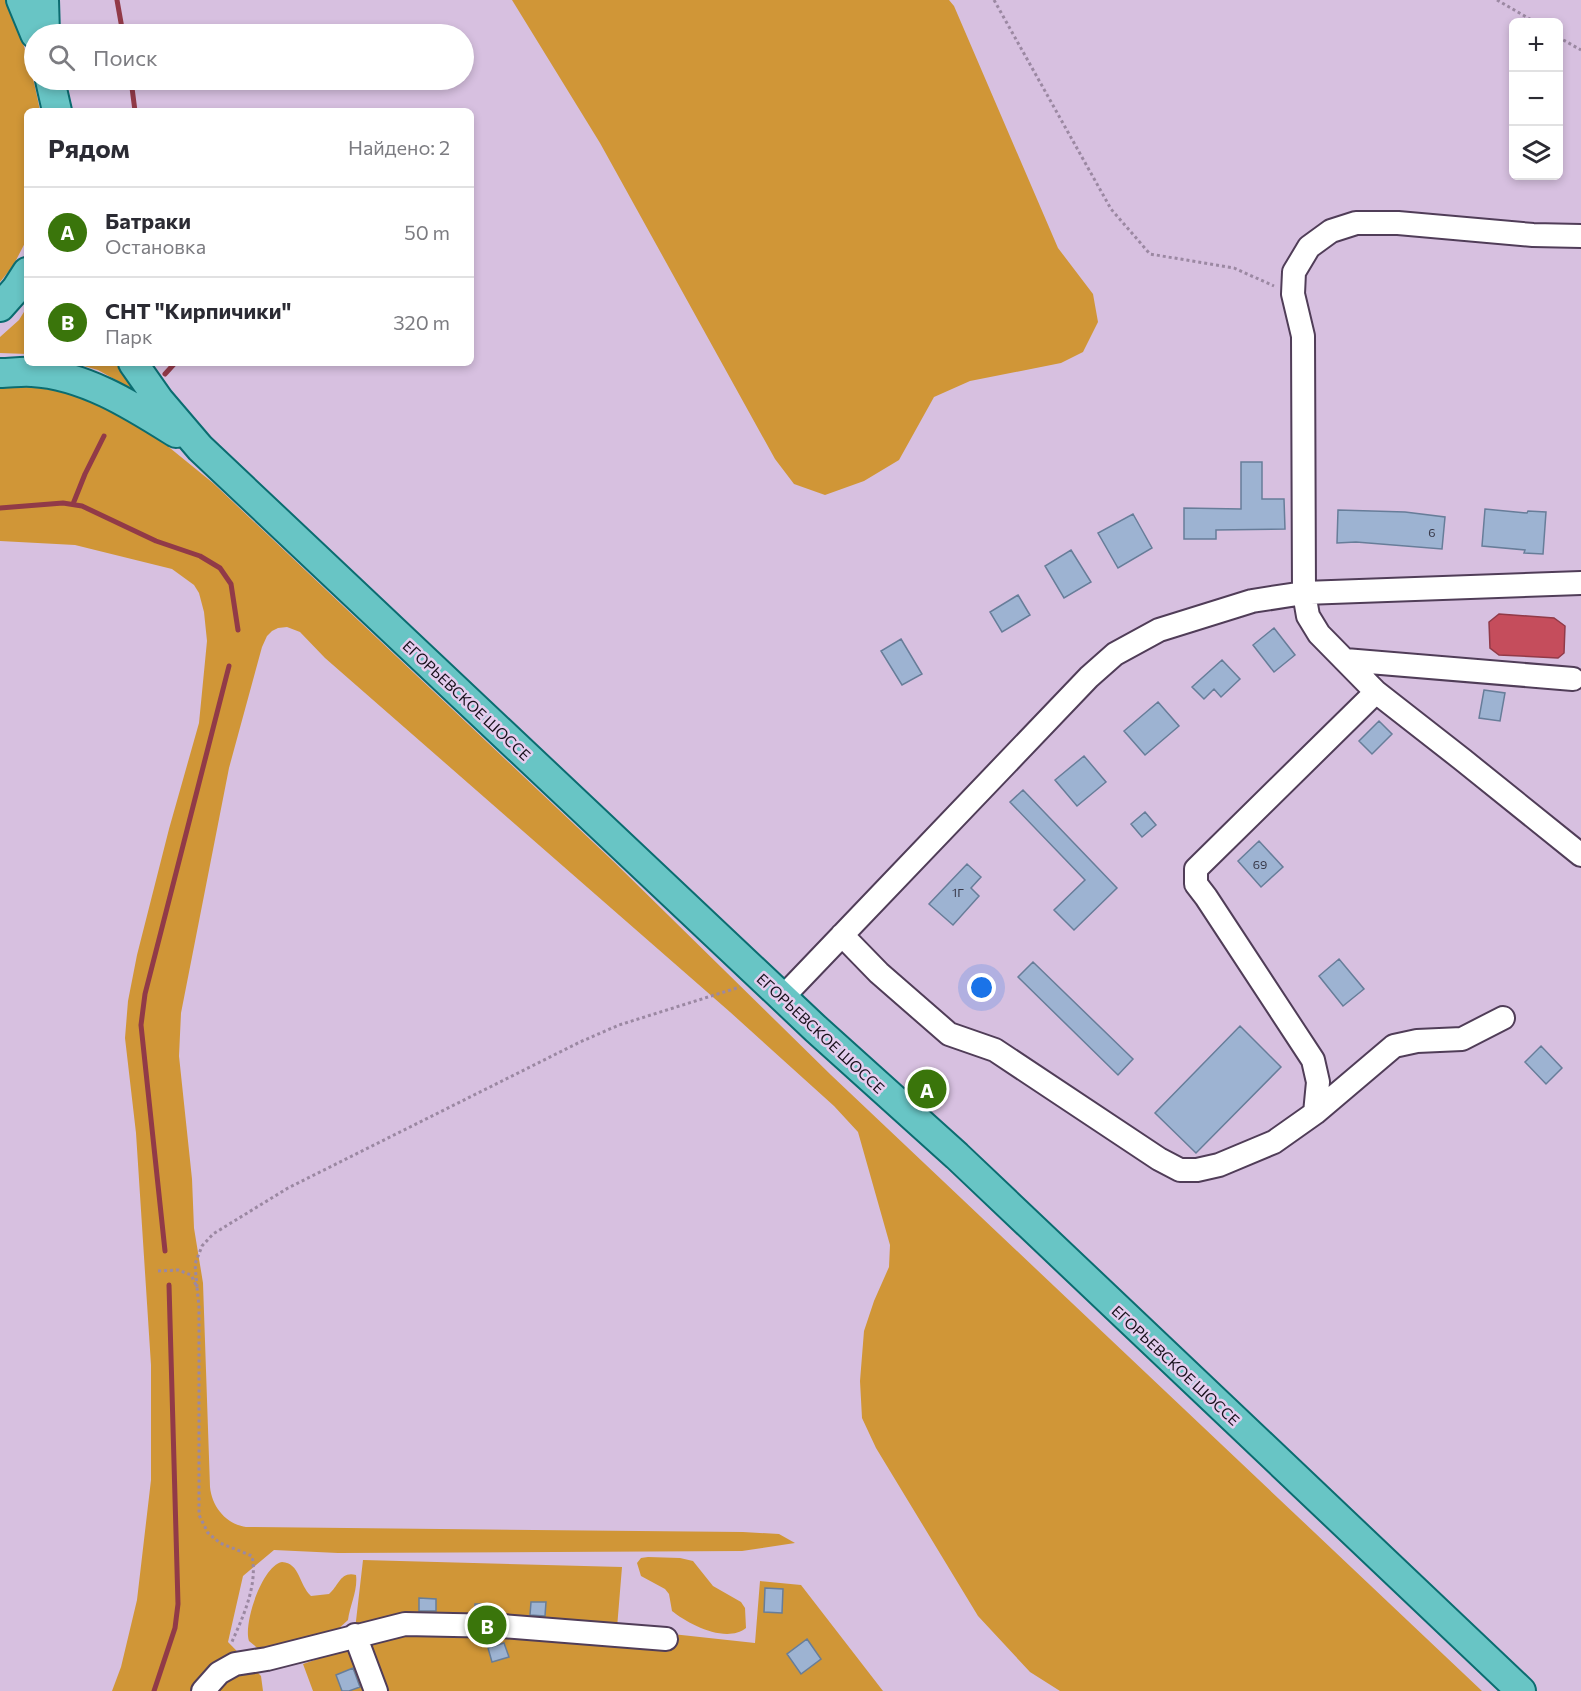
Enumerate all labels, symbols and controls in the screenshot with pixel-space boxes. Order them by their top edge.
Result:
map controls [1509,18,1563,180]
button: + [1509,18,1563,72]
search box [24,24,474,90]
icon: search [45,41,78,74]
text: Поиск [93,44,158,71]
button: − [1509,72,1563,126]
button: layers [1509,126,1563,180]
text: Рядом [48,132,130,163]
text: Найдено: 2 [348,135,450,159]
text: Батраки [105,207,191,234]
text: A [60,220,75,244]
text: 50 m [404,220,450,244]
text: Остановка [105,234,206,258]
text: СНТ "Кирпичики" [105,297,291,324]
text: B [61,310,74,334]
text: 320 m [393,310,450,334]
text: Парк [105,324,153,348]
house number: 6 [1428,525,1436,539]
street label: ЕГОРЬЕВСКОЕ ШОССЕ [399,636,535,764]
house number: 69 [1253,857,1267,871]
house number: 1Г [952,885,964,899]
street label: ЕГОРЬЕВСКОЕ ШОССЕ [753,969,889,1097]
your location [967,973,996,1002]
pin: A [908,1066,946,1112]
street label: ЕГОРЬЕВСКОЕ ШОССЕ [1108,1301,1244,1429]
pin: B [468,1602,506,1648]

